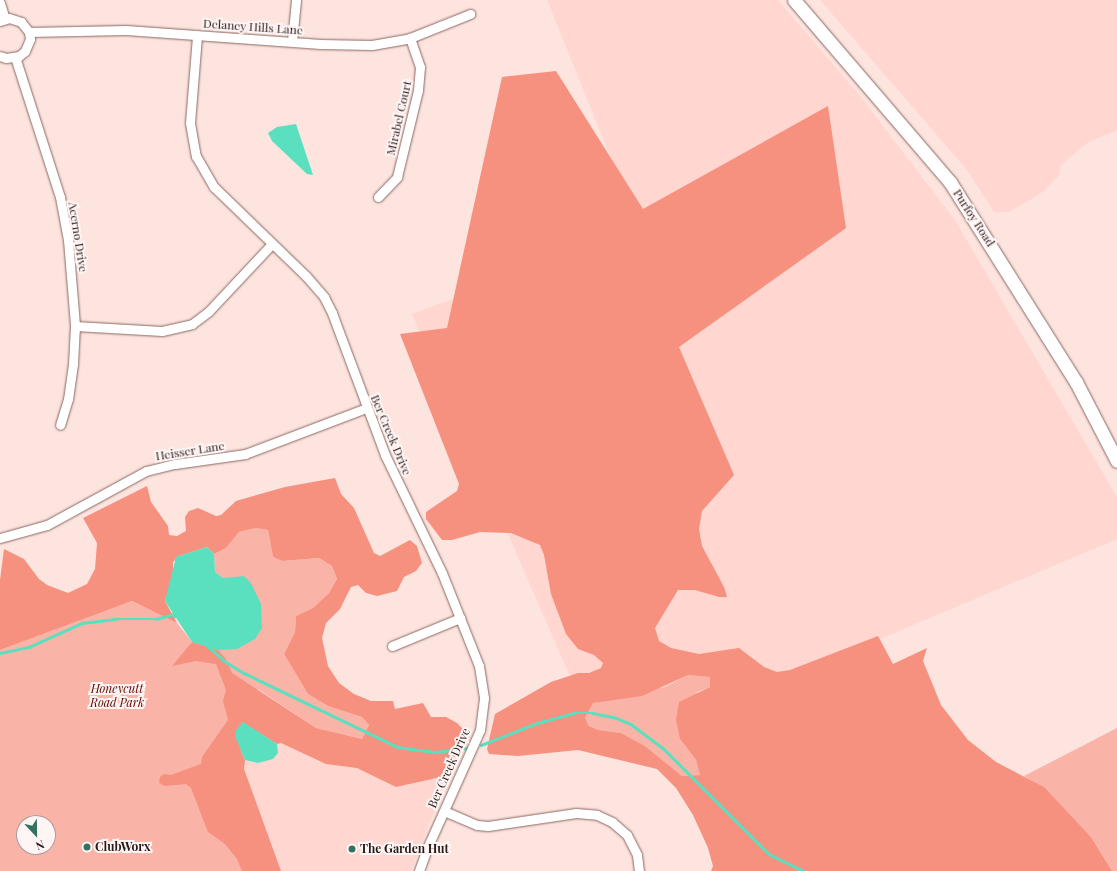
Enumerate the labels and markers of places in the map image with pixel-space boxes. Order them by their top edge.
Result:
place label: ClubWorx [95,840,150,854]
marker: ClubWorx [82,842,92,852]
place label: The Garden Hut [360,842,449,856]
marker: The Garden Hut [347,844,357,854]

